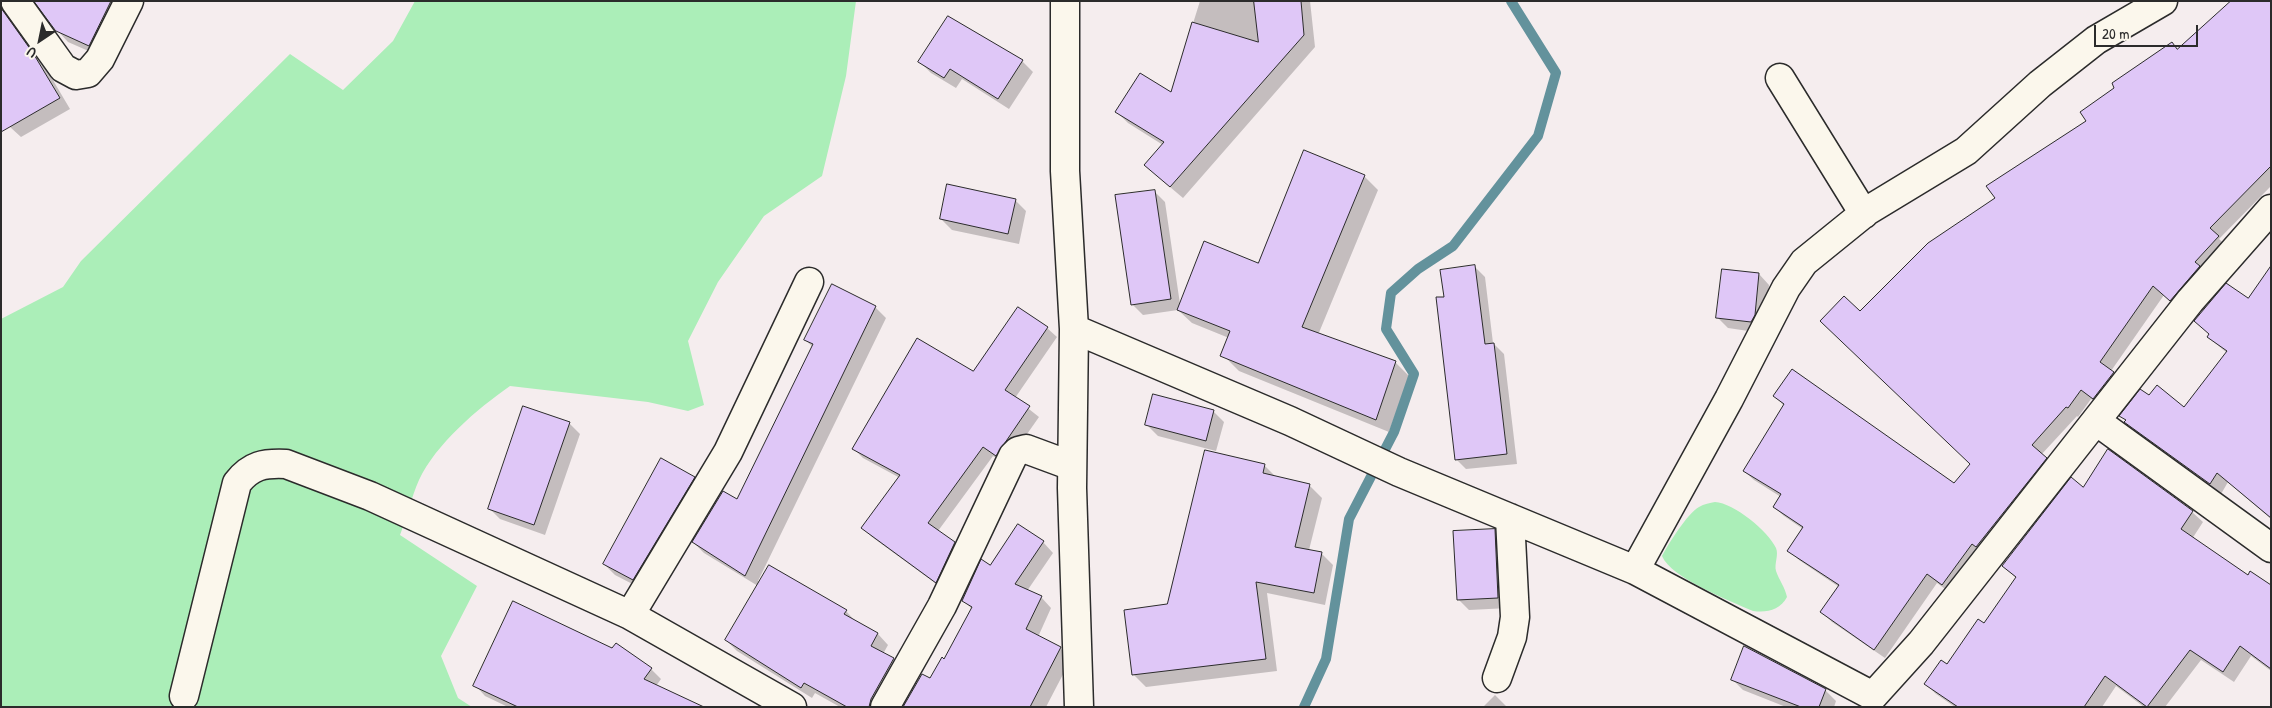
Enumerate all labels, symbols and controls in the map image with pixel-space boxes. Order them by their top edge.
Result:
north arrow [15,15,65,65]
scale bar [2097,15,2201,47]
text: 20 m [2102,23,2129,44]
text: U [23,43,40,63]

